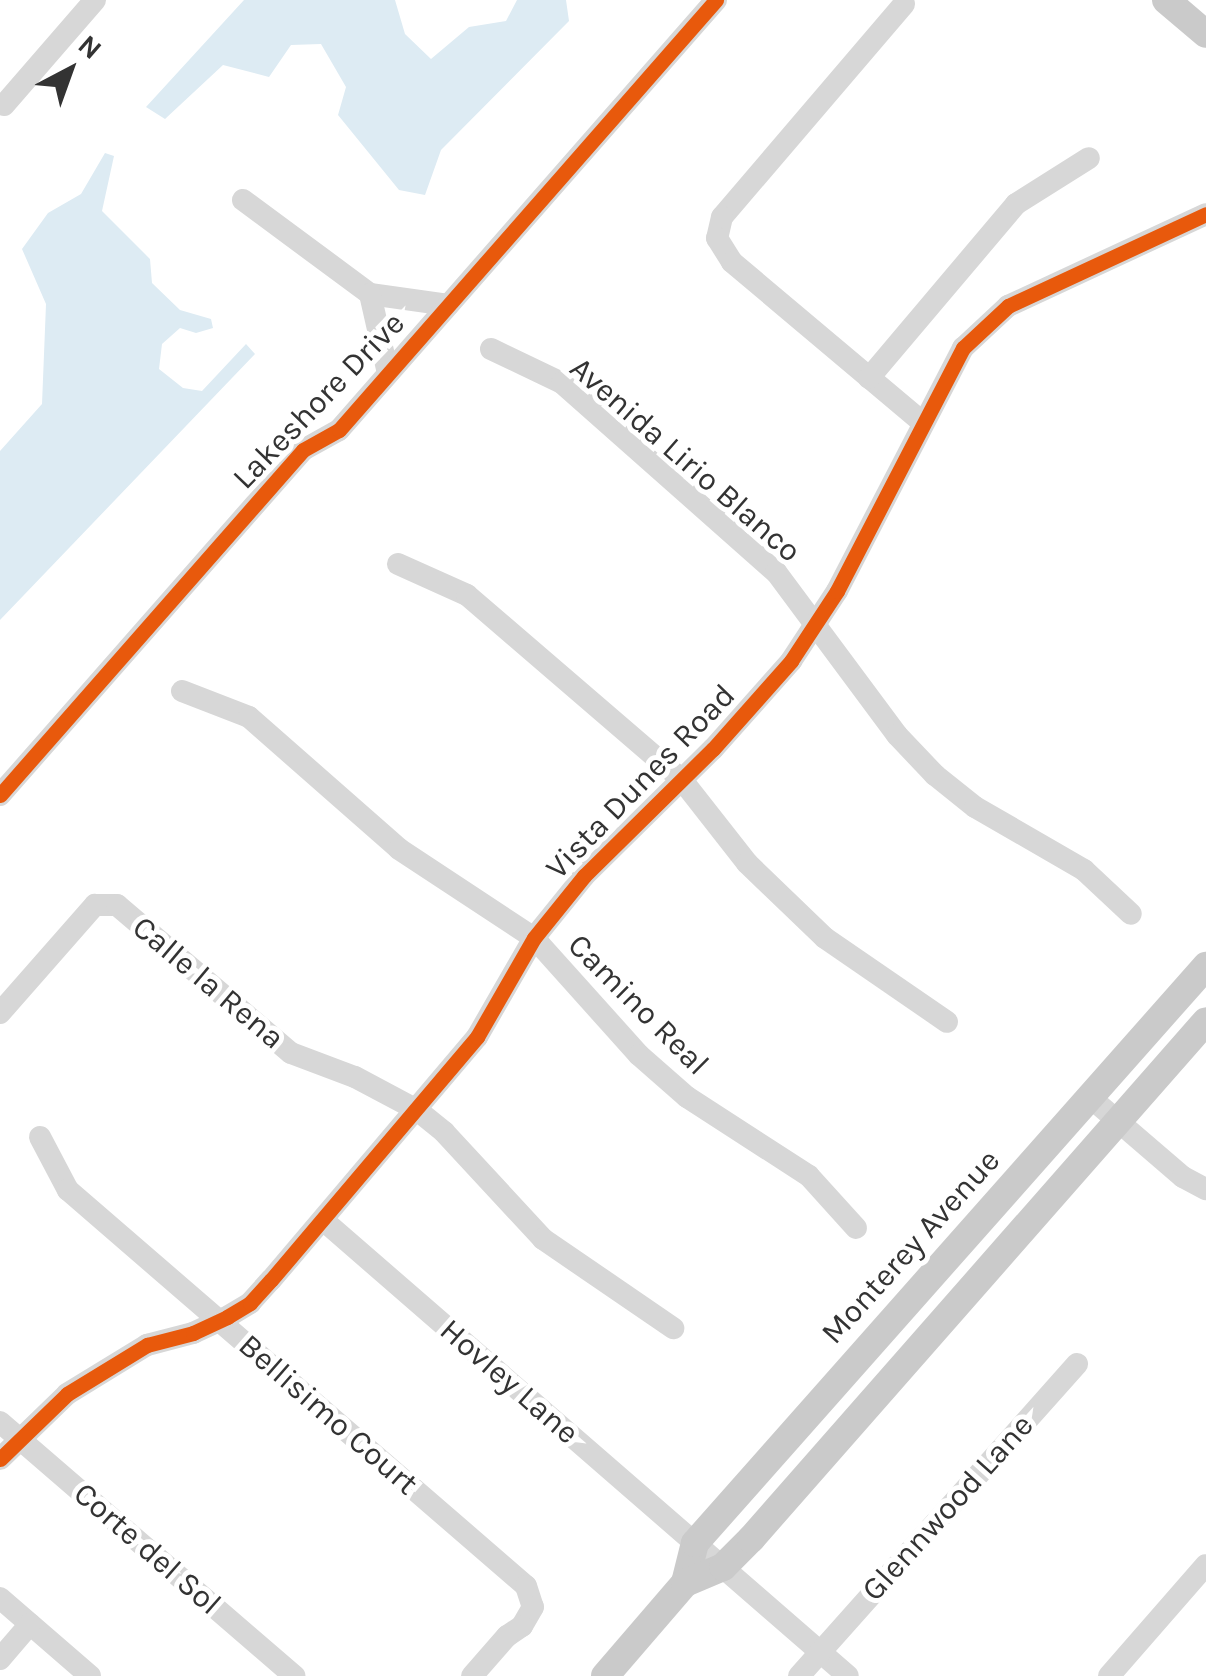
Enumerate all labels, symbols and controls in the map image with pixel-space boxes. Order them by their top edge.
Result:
north arrow [20,20,120,120]
text: N [72,28,108,66]
street label: Lakeshore Drive [225,305,413,497]
street label: Avenida Lirio Blanco [562,349,808,571]
street label: Vista Dunes Road [538,677,744,887]
street label: Calle la Rena [124,908,292,1058]
street label: Camino Real [559,926,717,1084]
street label: Monterey Avenue [814,1142,1008,1352]
street label: Hovley Lane [432,1311,586,1453]
street label: Bellisimo Court [230,1327,426,1503]
street label: Glennwood Lane [854,1407,1042,1609]
street label: Corte del Sol [66,1475,228,1623]

